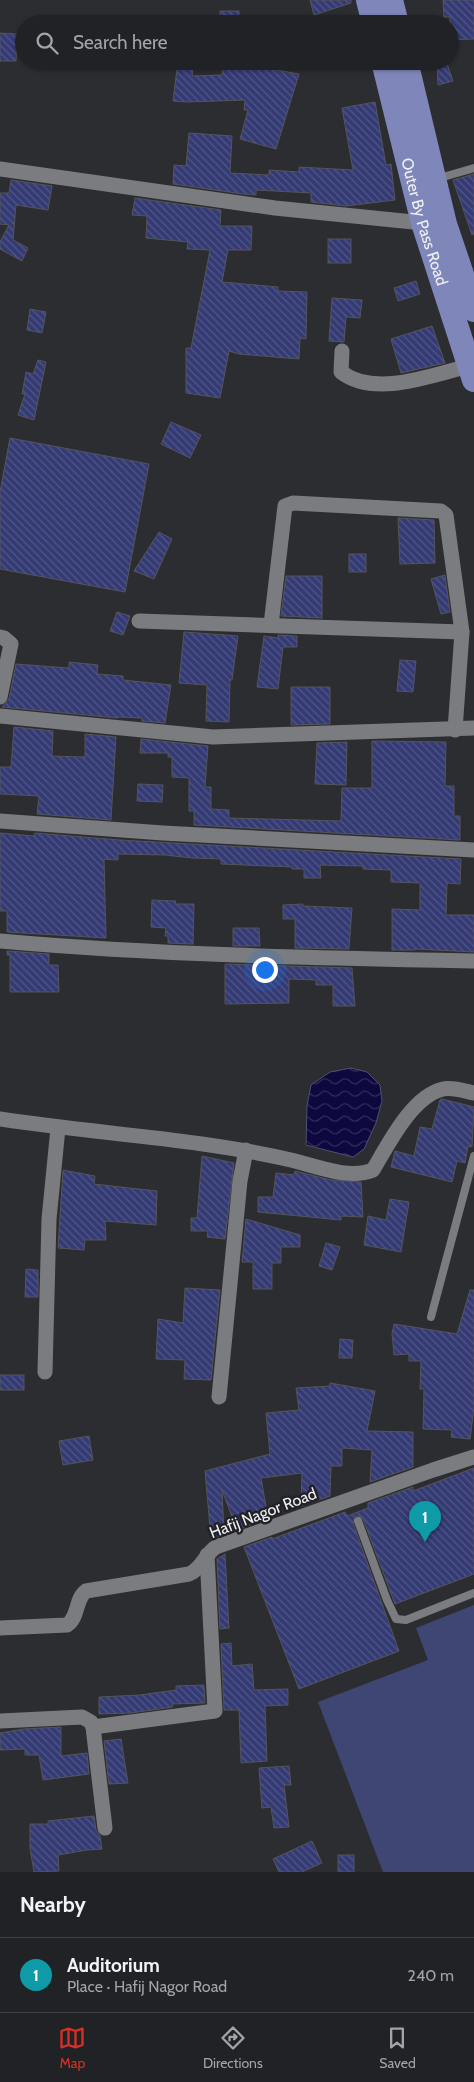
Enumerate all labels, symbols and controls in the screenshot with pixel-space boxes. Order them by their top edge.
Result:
search box [15,15,459,70]
icon: search [33,29,61,57]
text: Search here [73,31,167,54]
street label: Outer By Pass Road [398,156,452,288]
your location [252,957,278,983]
street label: Hafij Nagor Road [207,1484,319,1542]
pin: 1 [409,1501,441,1542]
text: Nearby [20,1892,86,1917]
text: Auditorium [67,1954,160,1977]
text: 1 [33,1966,39,1985]
text: 240 m [408,1966,454,1985]
text: Place · Hafij Nagor Road [67,1977,227,1996]
tab: Map [58,2024,86,2072]
tab: Directions [203,2024,263,2072]
tab: Saved [379,2024,416,2072]

